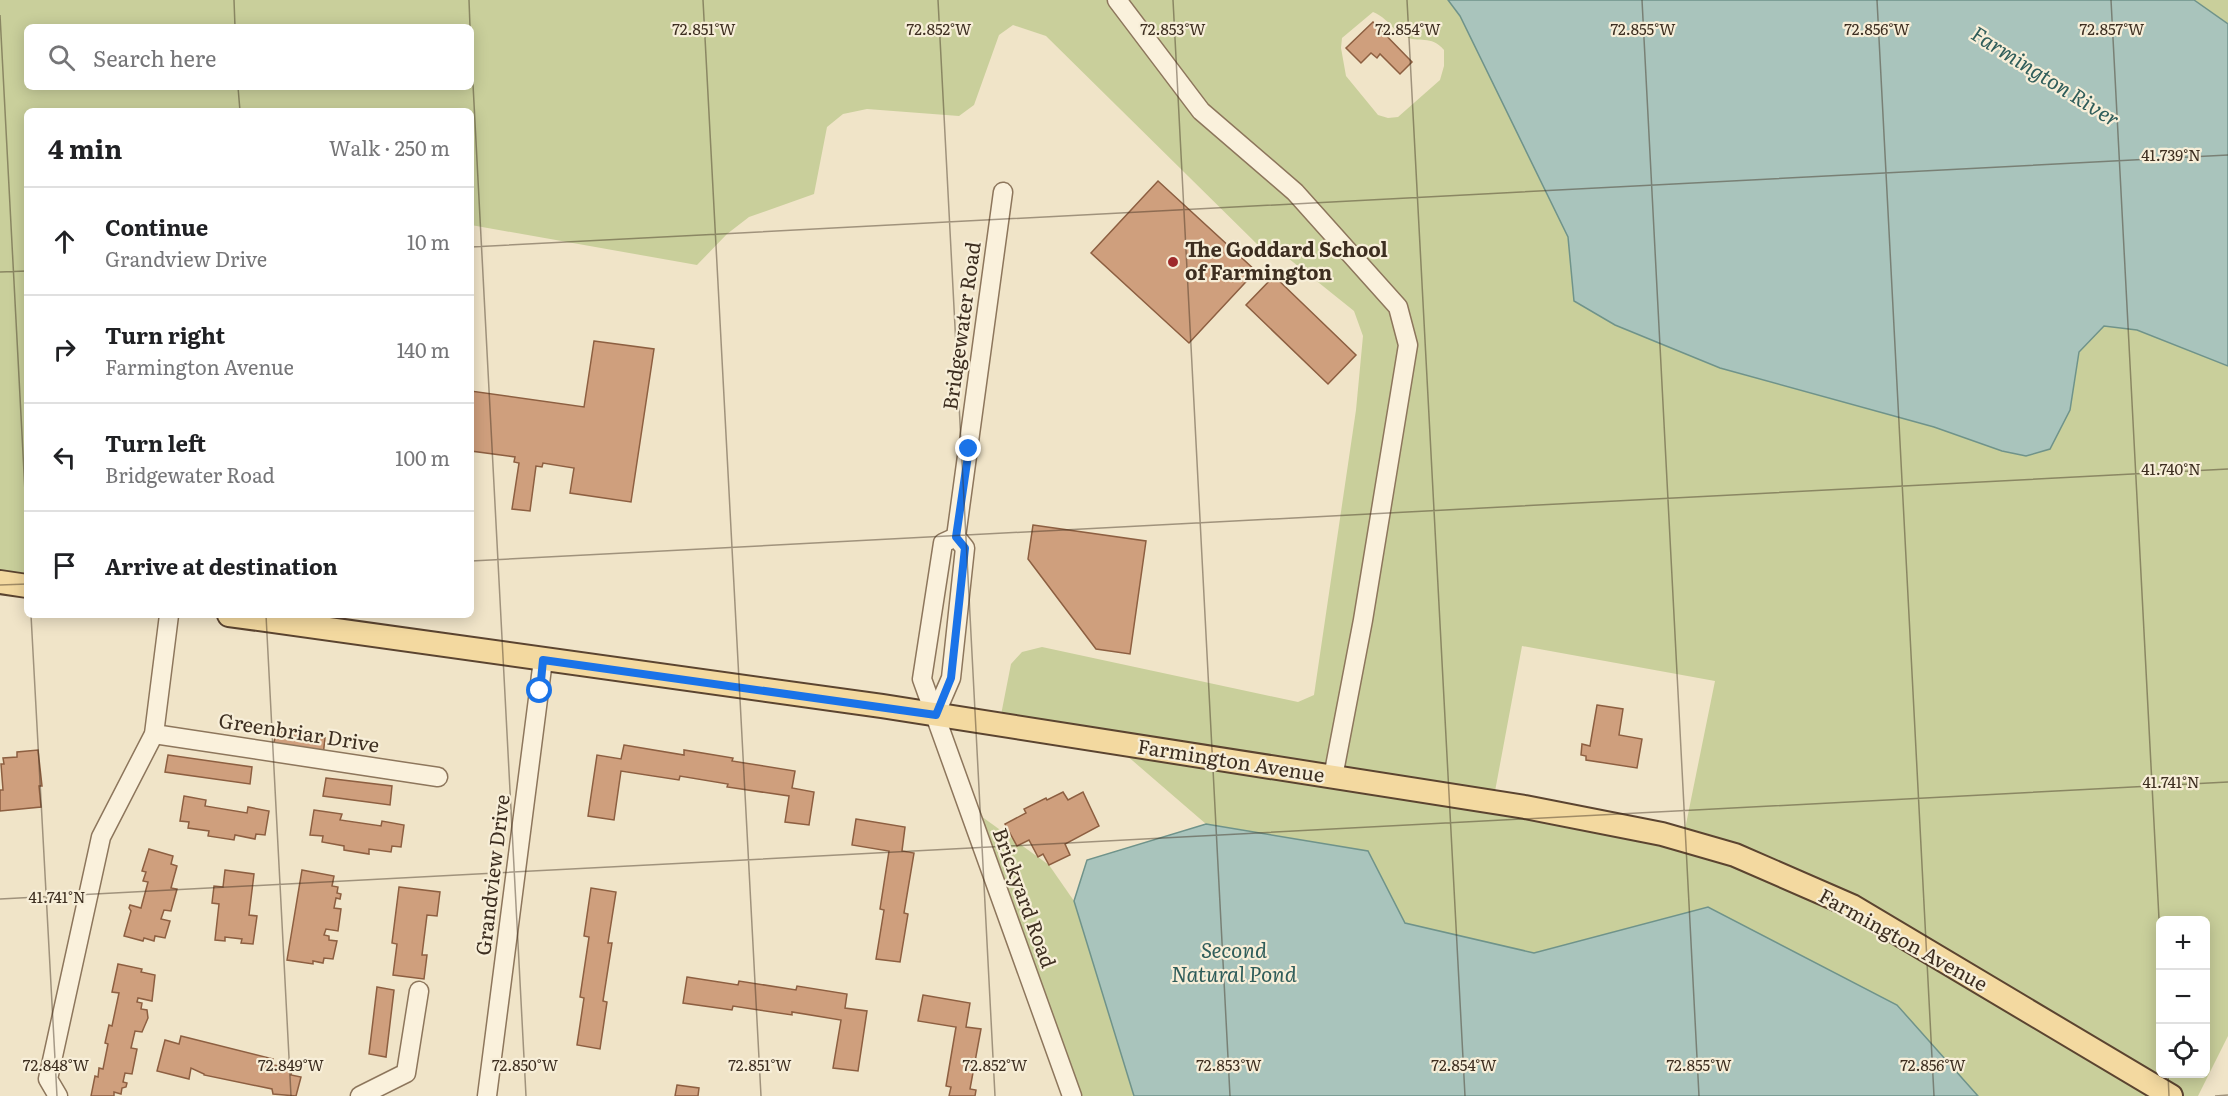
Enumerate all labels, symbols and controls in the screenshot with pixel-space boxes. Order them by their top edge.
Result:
text: 72.851°W [672,17,736,40]
text: 72.852°W [907,17,972,40]
text: 72.853°W [1140,17,1206,40]
text: 72.854°W [1375,17,1441,40]
text: 72.855°W [1610,17,1676,40]
text: 72.856°W [1844,17,1910,40]
water label: Farmington River [1966,17,2127,133]
text: 72.857°W [2080,17,2145,40]
search box [24,24,474,90]
icon: search [45,41,78,74]
text: Search here [93,41,216,74]
text: 4 min [48,128,122,167]
text: Walk · 250 m [329,132,450,162]
text: 41.739°N [2141,143,2201,166]
text: Continue [105,210,208,243]
icon: ahead [48,225,81,258]
text: 10 m [407,226,450,256]
place label: The Goddard School of Farmington [1185,233,1388,286]
street label: Bridgewater Road [933,240,987,412]
text: Grandview Drive [105,243,267,273]
marker: The Goddard School of Farmington [1166,255,1180,269]
text: Turn right [105,318,225,351]
icon: right [48,333,81,366]
text: 140 m [397,334,450,364]
text: Farmington Avenue [105,351,294,381]
text: Turn left [105,426,206,459]
route end [955,435,981,461]
icon: left [48,441,81,474]
text: 100 m [395,442,450,472]
text: 41.740°N [2141,457,2201,480]
text: Bridgewater Road [105,459,275,489]
icon: arrive [48,549,81,582]
text: Arrive at destination [105,549,338,582]
route start [526,677,552,703]
street label: Greenbriar Drive [217,704,382,759]
street label: Farmington Avenue [1136,729,1327,789]
text: 41.741°N [2143,770,2199,793]
street label: Grandview Drive [466,792,516,957]
street label: Brickyard Road [987,823,1065,972]
street label: Farmington Avenue [1814,879,1994,997]
text: 41.741°N [29,885,85,908]
map controls [2156,916,2210,1078]
button: + [2156,916,2210,970]
water label: Second Natural Pond [1171,933,1297,988]
button: − [2156,970,2210,1024]
button: locate [2156,1024,2210,1078]
text: 72.848°W [23,1053,90,1076]
text: 72.849°W [258,1053,325,1076]
text: 72.850°W [492,1053,559,1076]
text: 72.851°W [728,1053,792,1076]
text: 72.852°W [963,1053,1028,1076]
text: 72.853°W [1196,1053,1262,1076]
text: 72.854°W [1431,1053,1497,1076]
text: 72.855°W [1666,1053,1732,1076]
text: 72.856°W [1900,1053,1966,1076]

